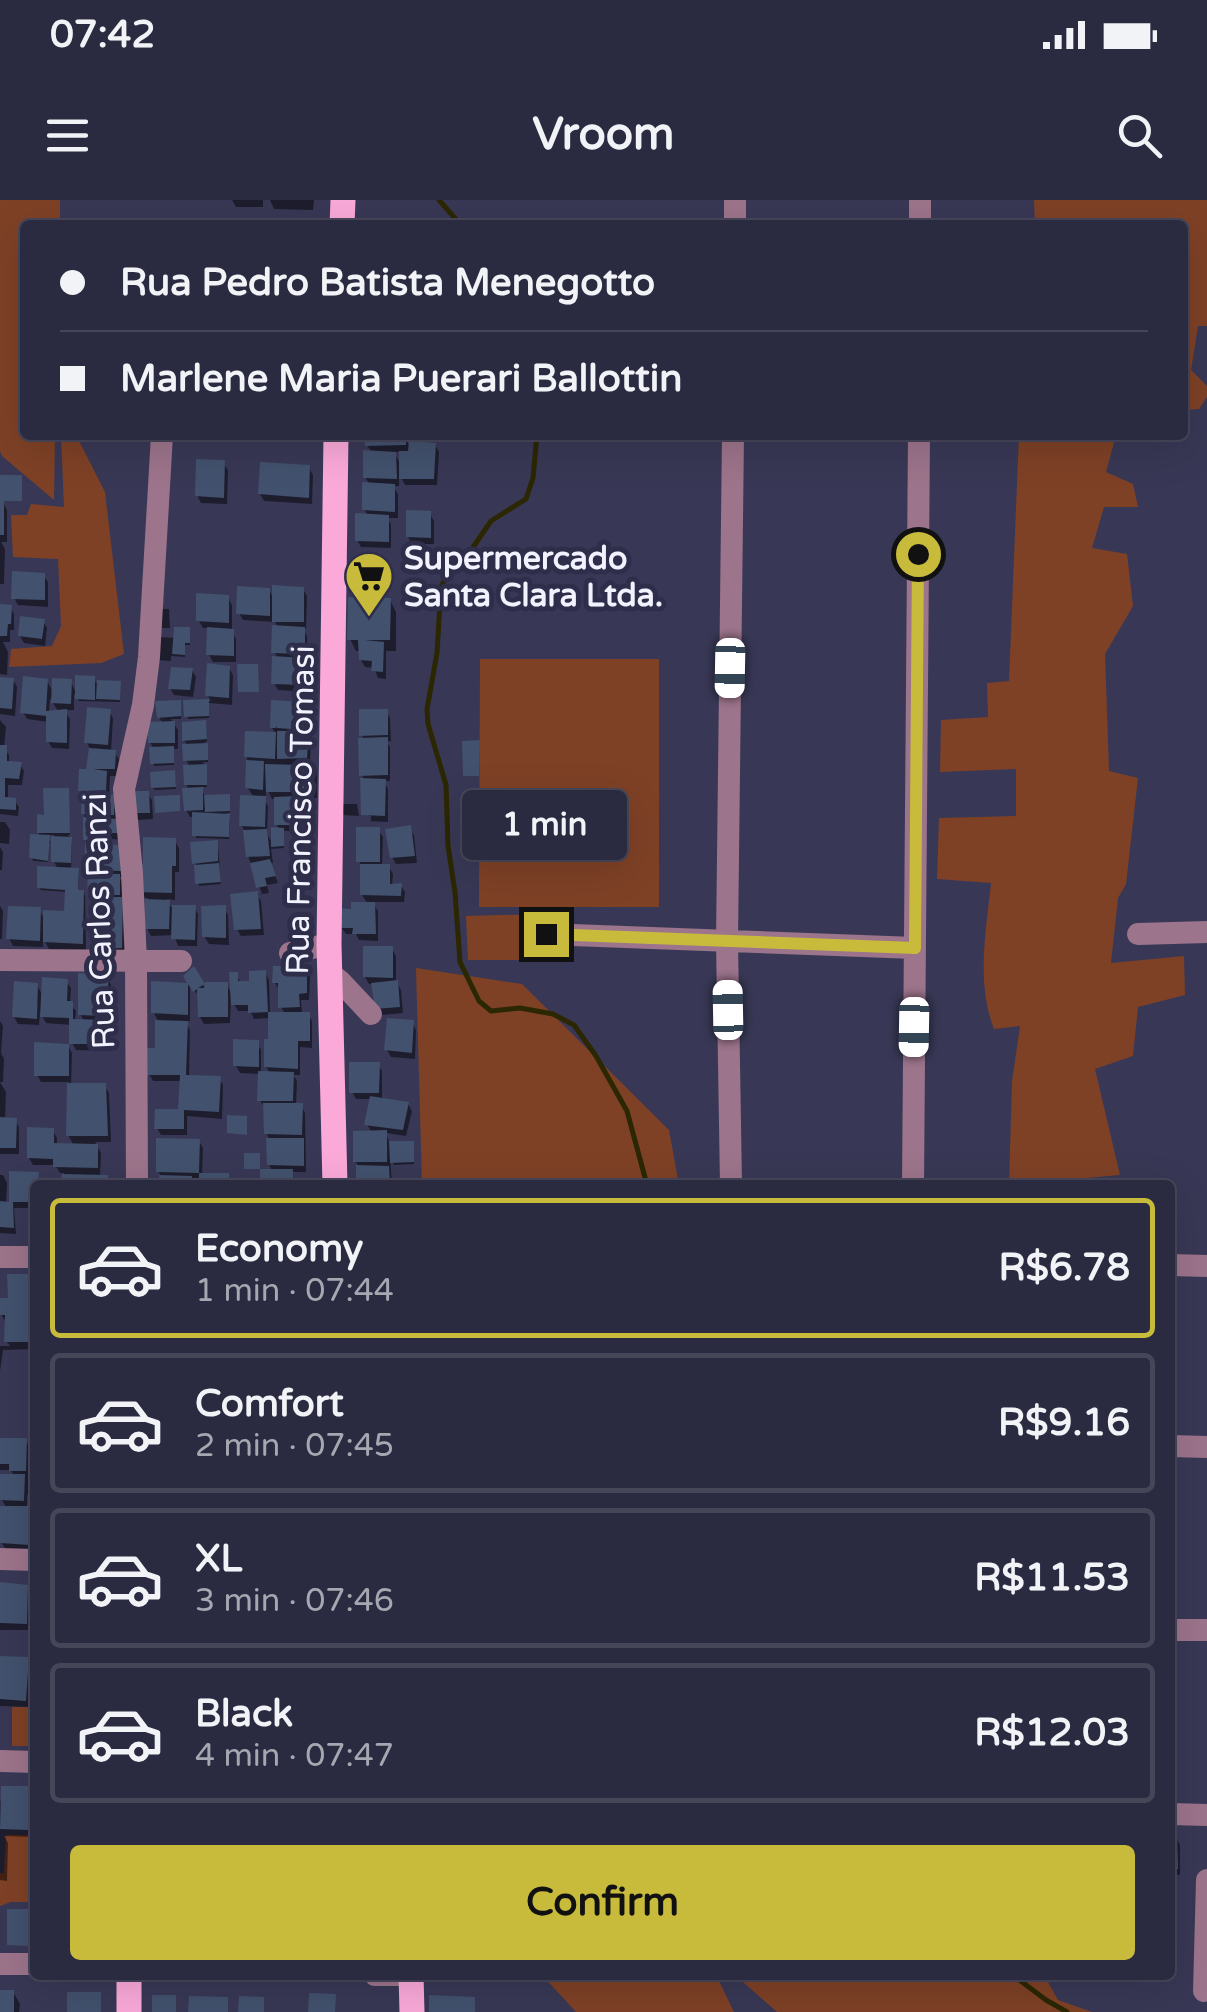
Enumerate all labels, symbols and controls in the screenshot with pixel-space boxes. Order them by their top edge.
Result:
text: 07:42 [50,12,155,58]
icon: menu [40,108,95,163]
text: Vroom [533,108,674,162]
icon: search [1112,108,1167,163]
text: Rua Pedro Batista Menegotto [120,260,655,306]
text: Marlene Maria Puerari Ballottin [120,356,682,402]
route start [896,532,941,577]
place label: Supermercado Santa Clara Ltda. [404,540,663,615]
supermarket icon: Supermercado Santa Clara Ltda. [343,550,395,618]
car [714,638,746,698]
street label: Rua Francisco Tomasi [279,645,323,975]
callout: 1 min [464,789,628,859]
street label: Rua Carlos Ranzi [77,792,123,1050]
text: 1 min [502,806,587,844]
route end [524,912,569,957]
car [712,980,744,1040]
car [898,997,930,1057]
icon: car [75,1223,165,1313]
text: Economy [195,1226,363,1272]
text: R$6.78 [998,1245,1130,1291]
text: 1 min · 07:44 [195,1272,394,1310]
icon: car [75,1378,165,1468]
text: Comfort [195,1381,344,1427]
text: R$9.16 [998,1400,1130,1446]
text: 2 min · 07:45 [195,1427,394,1465]
icon: car [75,1533,165,1623]
text: XL [195,1536,242,1582]
text: R$11.53 [974,1555,1130,1601]
text: 3 min · 07:46 [195,1582,394,1620]
icon: car [75,1688,165,1778]
text: Black [195,1691,293,1737]
text: R$12.03 [974,1710,1130,1756]
text: 4 min · 07:47 [195,1737,394,1775]
button: Confirm [70,1845,1135,1960]

